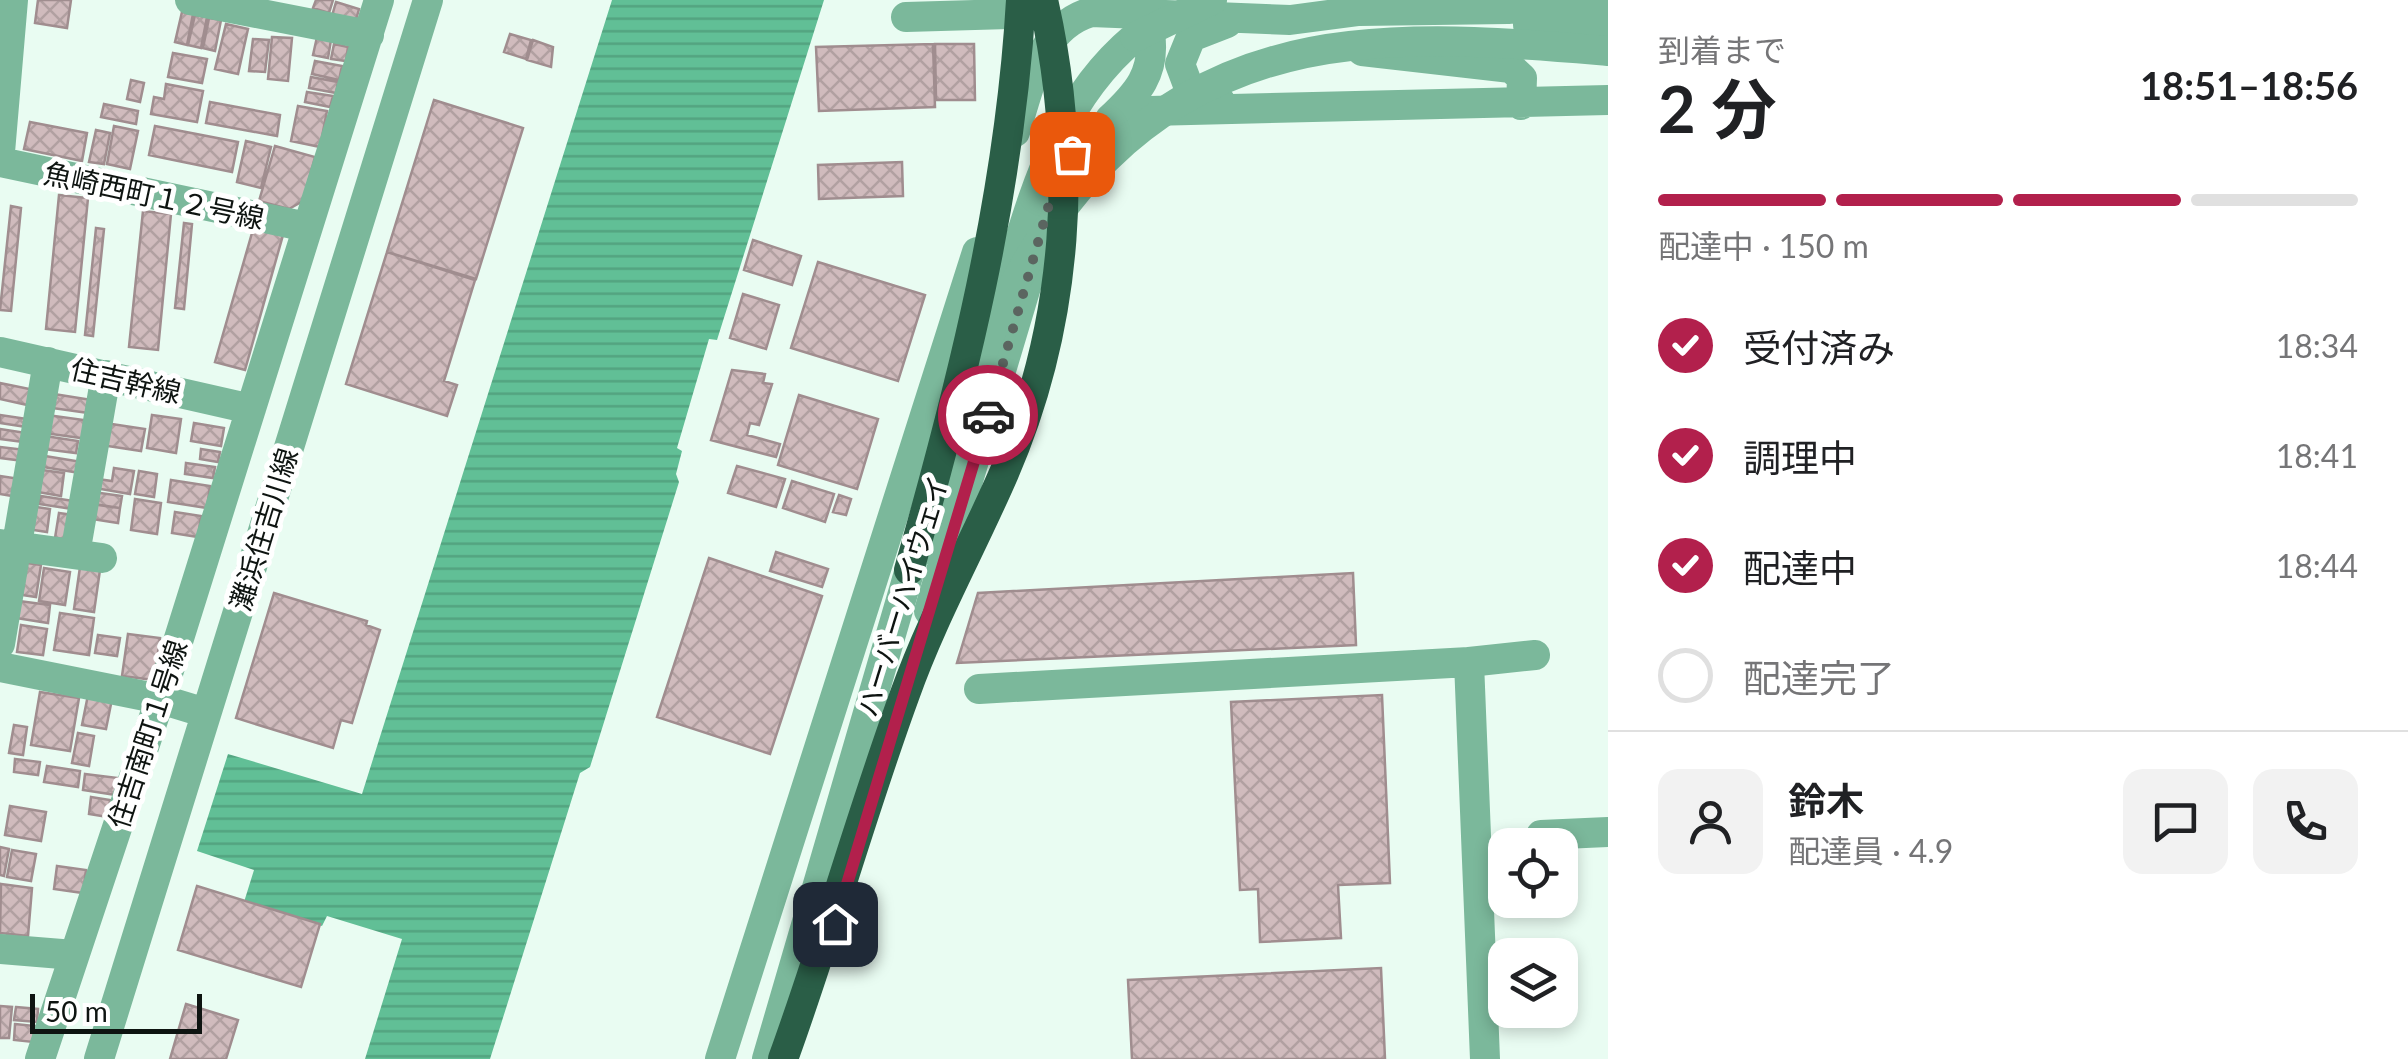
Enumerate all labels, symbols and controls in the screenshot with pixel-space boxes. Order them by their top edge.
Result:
text: 到着まで [1658,30,1786,69]
text: 18:51–18:56 [2140,62,2358,108]
text: 2 分 [1658,69,1777,147]
pin [1030,112,1115,197]
icon: bag [1045,127,1100,182]
street label: 魚崎西町１２号線 [41,155,267,235]
text: 配達中 · 150 m [1658,226,1869,265]
icon: check [1658,318,1713,373]
text: 受付済み [1743,324,1895,370]
text: 18:34 [2276,326,2358,365]
street label: 住吉幹線 [68,351,184,409]
courier [938,365,1038,465]
icon: car [961,388,1016,443]
icon: check [1658,428,1713,483]
text: 調理中 [1743,434,1857,480]
text: 18:41 [2276,436,2358,475]
street label: 灘浜住吉川線 [222,444,304,614]
street label: ハーバーハイウェイ [849,471,955,721]
icon: check [1658,538,1713,593]
text: 配達中 [1743,544,1857,590]
text: 18:44 [2276,546,2358,585]
street label: 住吉南町１号線 [101,636,193,832]
text: 配達完了 [1743,654,1895,700]
button: person [1658,769,1763,874]
button: chat [2123,769,2228,874]
button: phone [2253,769,2358,874]
text: 鈴木 [1788,777,1864,823]
map controls [1488,828,1578,1028]
button: locate [1488,828,1578,918]
text: 配達員 · 4.9 [1788,831,1953,870]
pin [793,882,878,967]
icon: home [808,897,863,952]
button: layers [1488,938,1578,1028]
scale bar [30,989,202,1034]
text: 50 m [45,994,108,1028]

